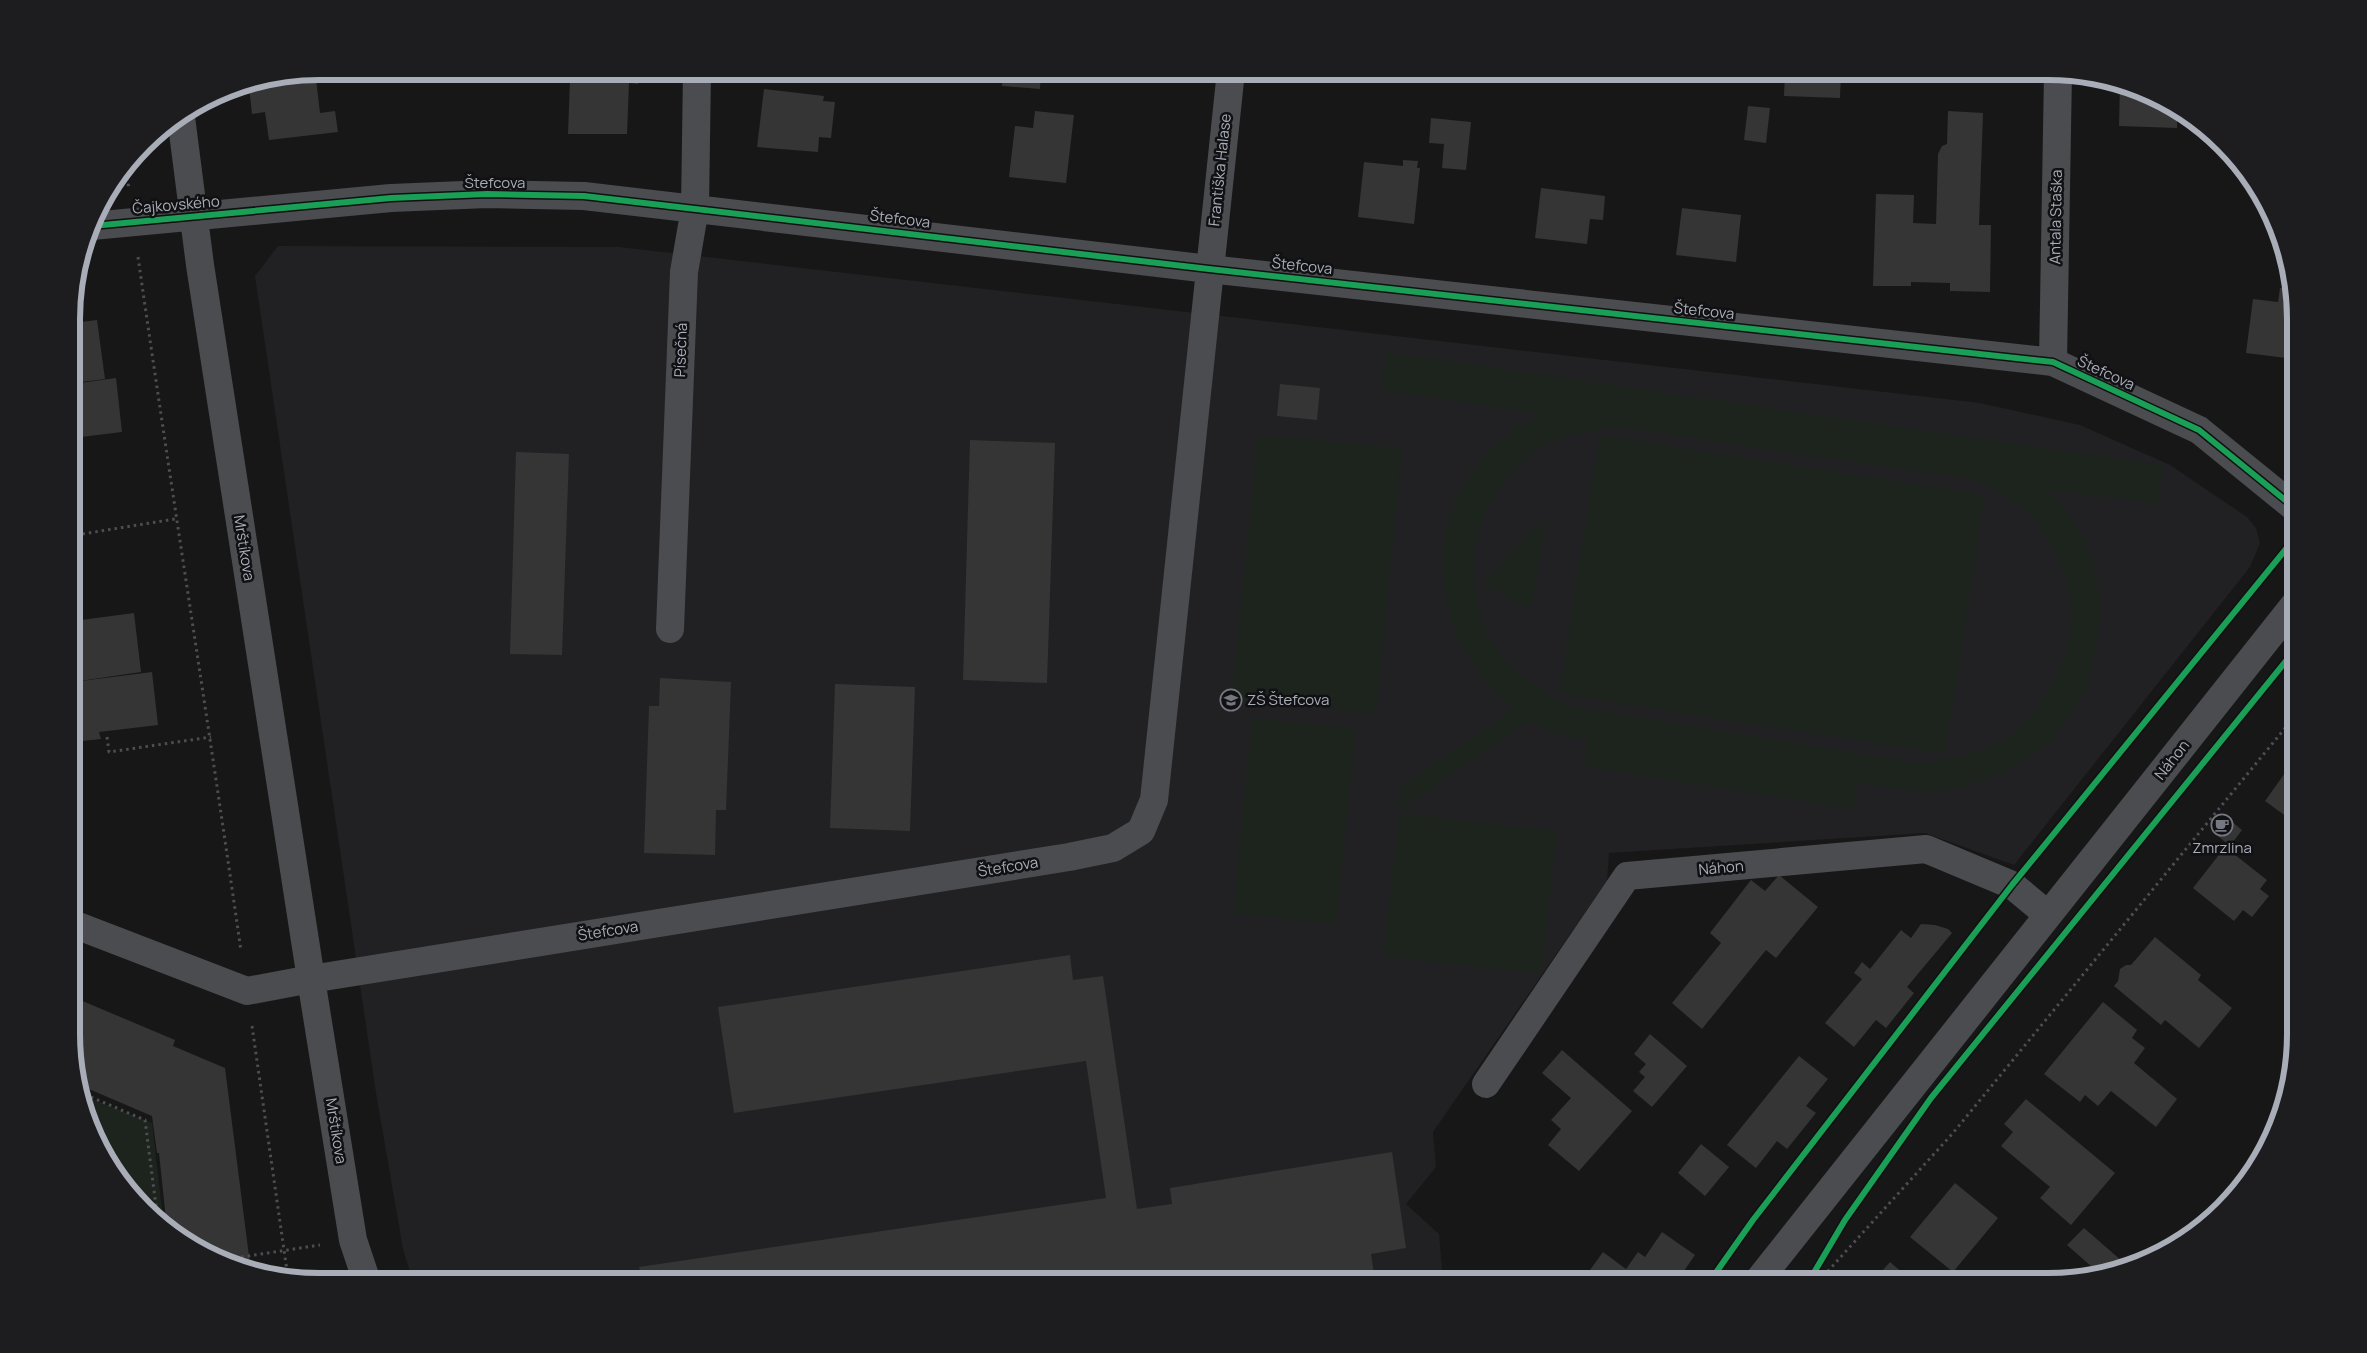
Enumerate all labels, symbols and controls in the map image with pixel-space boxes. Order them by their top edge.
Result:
street label: Františka Halase [1203,112,1236,227]
street label: Antala Staška [2044,169,2067,265]
street label: Štefcova [465,172,525,193]
street label: Čajkovského [131,190,221,219]
street label: Štefcova [869,204,932,233]
street label: Štefcova [1271,252,1333,279]
street label: Štefcova [1673,297,1735,324]
street label: Písečná [669,322,692,378]
street label: Štefcova [2074,350,2138,395]
street label: Mrštíkova [229,513,260,582]
school or university icon: ZŠ Štefcova [1219,688,1243,712]
place label: ZŠ Štefcova [1247,689,1329,710]
street label: Náhon [2149,735,2194,784]
cafe icon: Zmrzlina [2210,813,2234,837]
place label: Zmrzlina [2192,837,2252,858]
street label: Štefcova [976,851,1040,882]
street label: Náhon [1697,855,1745,880]
street label: Štefcova [576,915,640,946]
street label: Mrštíkova [321,1096,352,1165]

